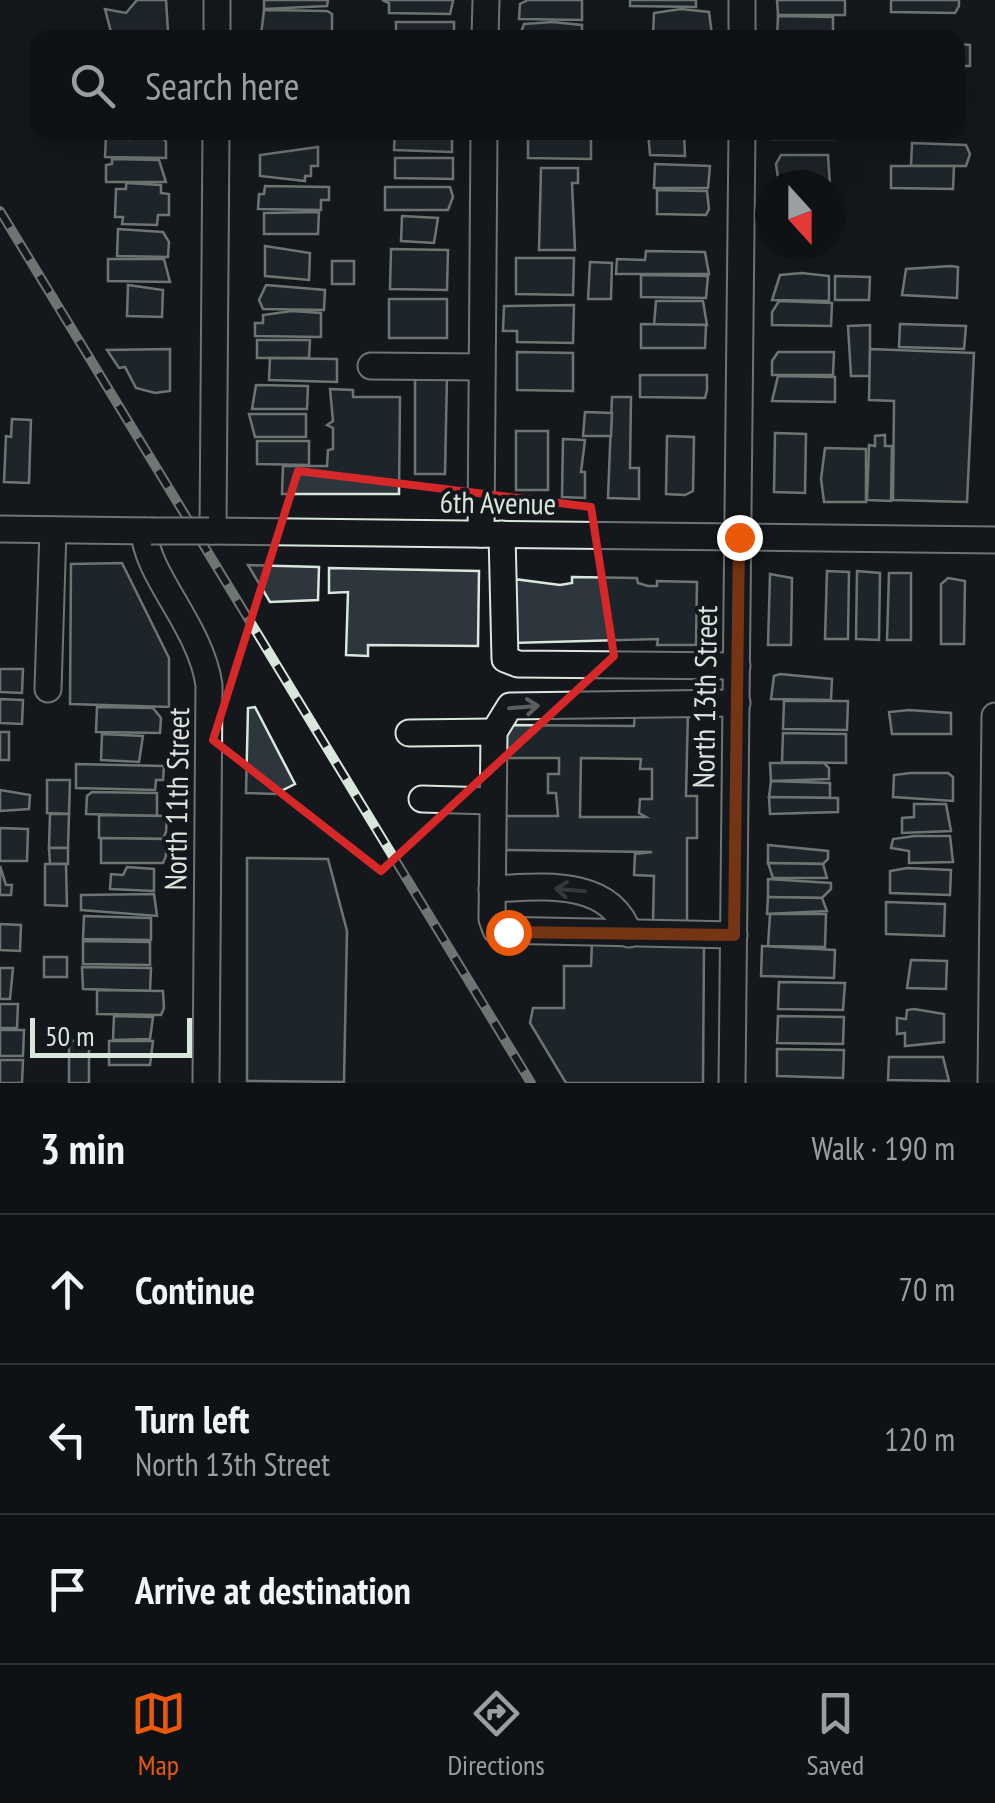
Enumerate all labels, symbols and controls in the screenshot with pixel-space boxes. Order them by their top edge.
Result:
search box [30,30,965,140]
icon: search [65,58,120,113]
text: Search here [145,61,299,110]
north arrow [755,170,845,260]
street label: 6th Avenue [439,481,557,523]
route end [717,515,763,561]
street label: North 13th Street [683,605,725,789]
one-way arrow [507,697,540,716]
street label: North 11th Street [155,707,197,891]
one-way arrow [555,881,587,900]
route start [486,910,532,956]
scale bar [30,1013,192,1058]
text: 50 m [45,1017,94,1054]
text: 3 min [40,1121,125,1176]
text: Walk · 190 m [811,1127,955,1169]
icon: ahead [40,1262,95,1317]
text: Continue [135,1265,255,1314]
text: 70 m [899,1268,955,1310]
text: Turn left [135,1394,249,1443]
icon: left [40,1412,95,1467]
text: 120 m [884,1418,955,1460]
text: North 13th Street [135,1443,330,1485]
icon: arrive [40,1562,95,1617]
text: Arrive at destination [135,1565,411,1614]
tab: Map [131,1686,186,1783]
tab: Directions [447,1686,545,1783]
tab: Saved [806,1686,864,1783]

